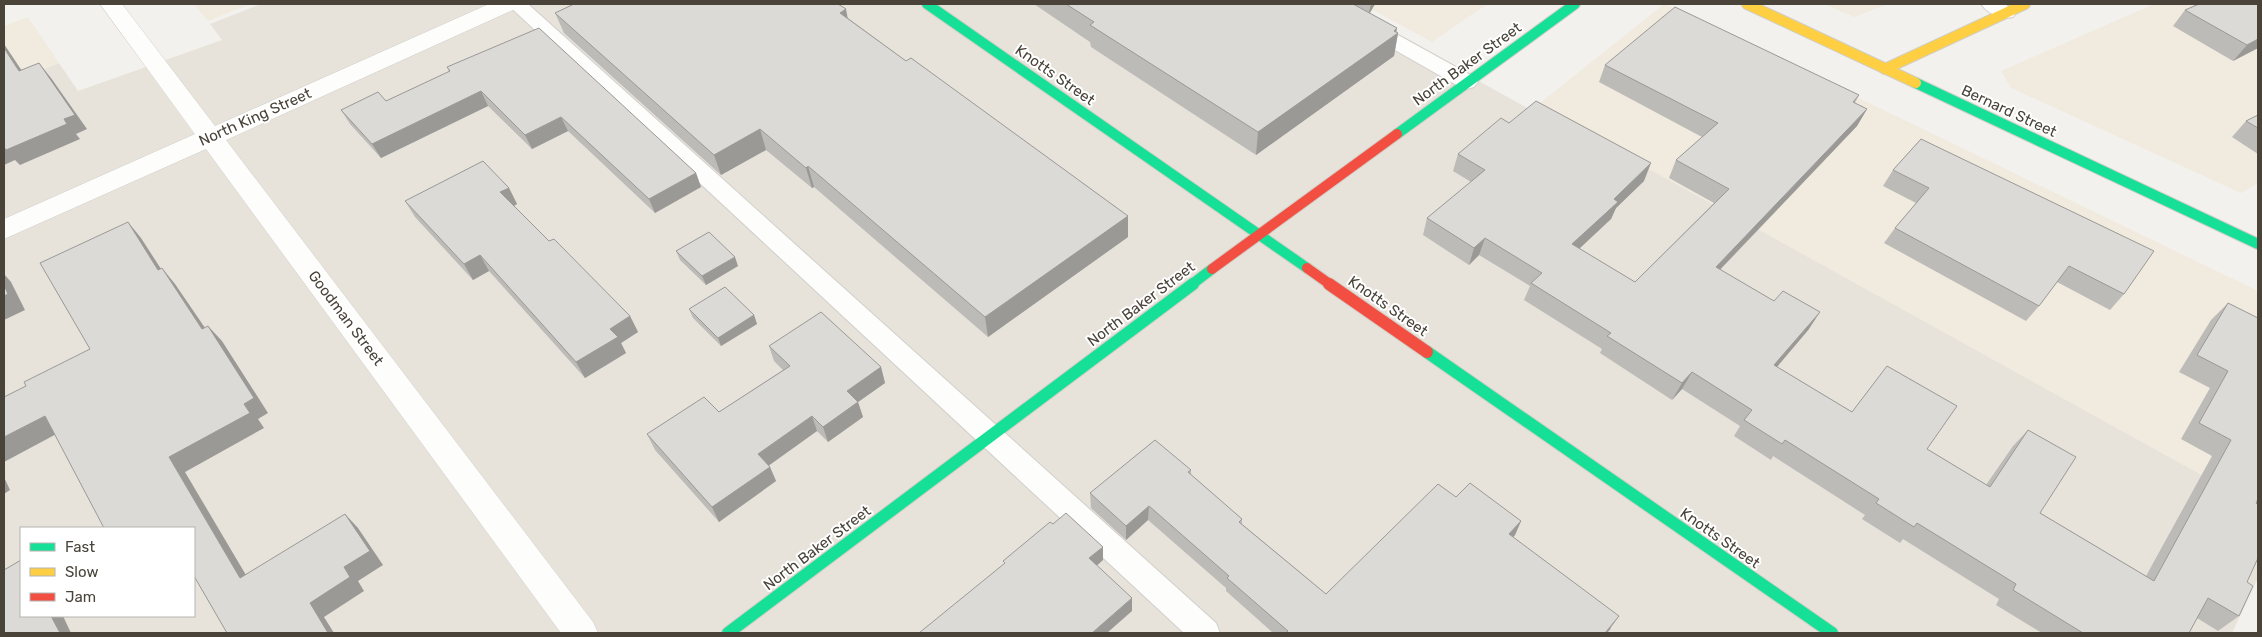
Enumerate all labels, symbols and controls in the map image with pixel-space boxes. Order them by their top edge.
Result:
street label: North Baker Street [1409,18,1525,109]
street label: Knotts Street [1012,41,1098,109]
street label: Bernard Street [1959,81,2060,141]
street label: North King Street [196,84,314,150]
street label: North Baker Street [1084,258,1198,350]
street label: Goodman Street [304,267,388,369]
street label: Knotts Street [1345,272,1431,340]
street label: North Baker Street [760,502,874,594]
street label: Knotts Street [1677,504,1763,572]
legend [20,527,195,617]
text: Fast [65,538,95,556]
text: Slow [65,563,98,581]
text: Jam [65,588,96,606]

